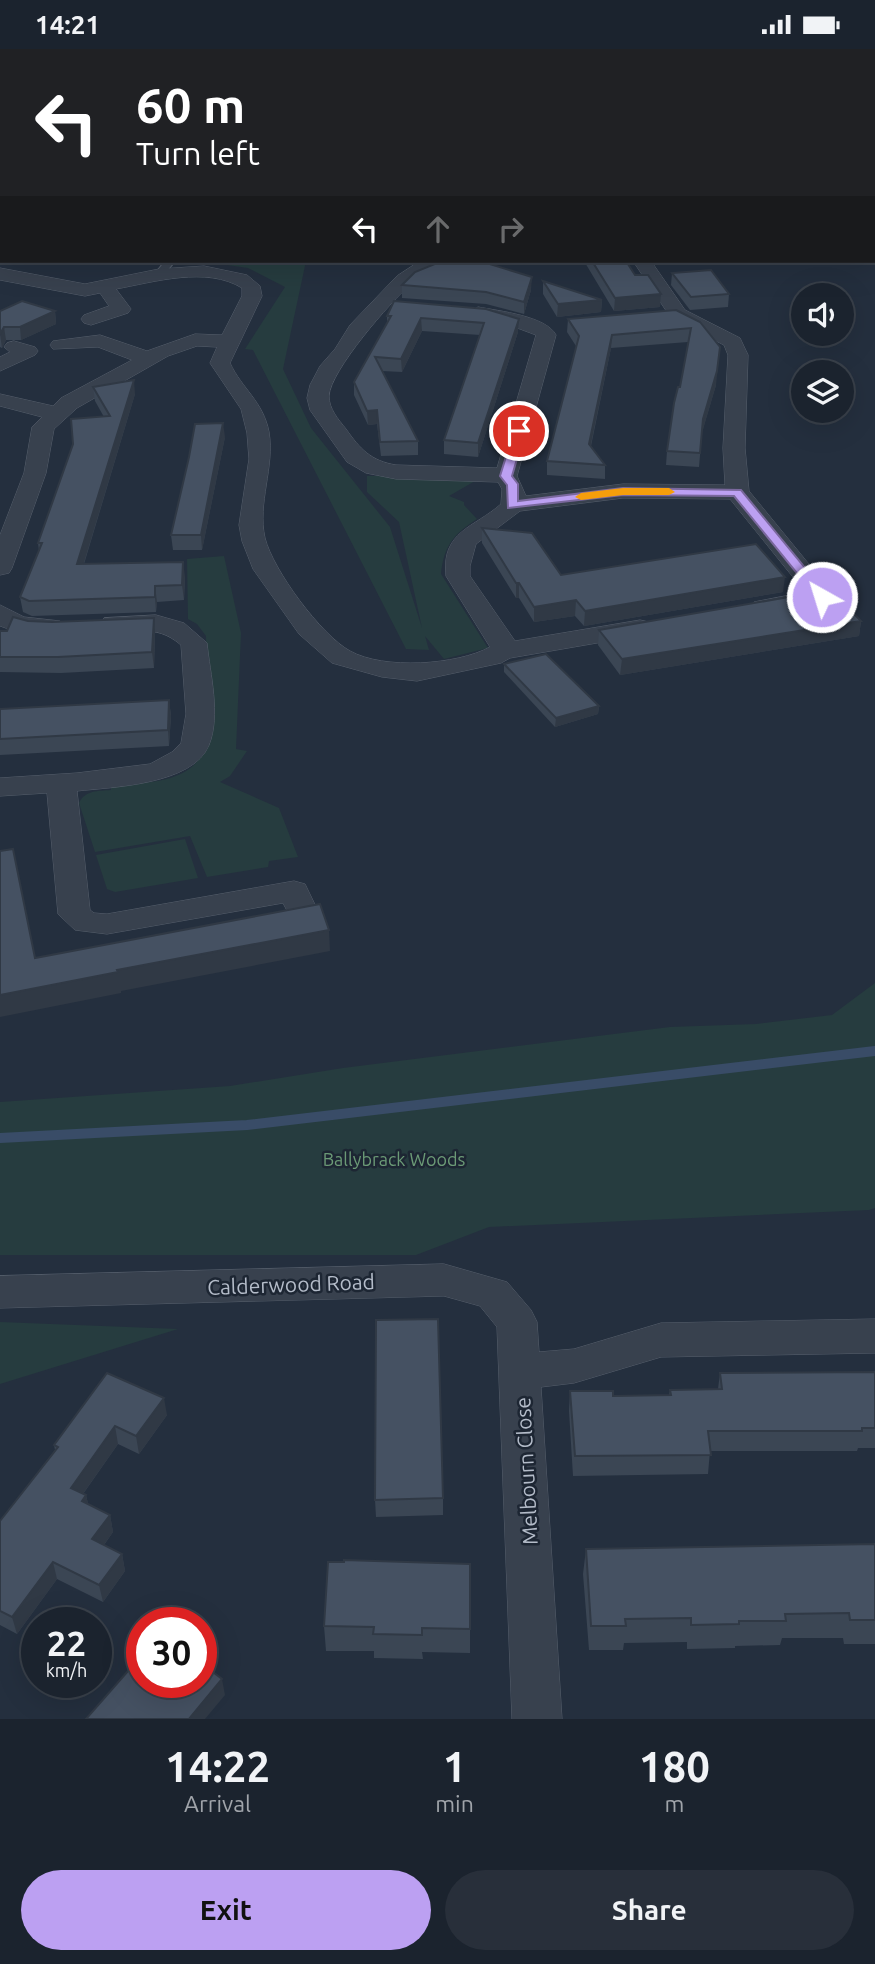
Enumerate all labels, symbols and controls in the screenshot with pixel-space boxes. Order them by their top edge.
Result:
text: 14:21 [35,10,100,39]
icon: left [21,77,112,168]
text: 60 m [136,77,245,132]
text: Turn left [136,135,260,171]
icon: left [346,210,384,248]
icon: ahead [419,210,457,248]
icon: right [492,210,530,248]
map controls [791,283,854,423]
button: sound [791,283,854,346]
button: layers [791,360,854,423]
pin [489,401,549,461]
icon: arrive [500,412,538,450]
position arrow [785,560,859,634]
park label: Ballybrack Woods [323,1149,466,1169]
street label: Calderwood Road [207,1269,375,1299]
street label: Melbourn Close [510,1396,542,1546]
speed limit sign: 30 [126,1607,217,1698]
text: 22 [47,1623,86,1663]
text: km/h [46,1660,87,1680]
text: 14:22 [165,1743,270,1790]
text: 1 [443,1743,466,1790]
text: 180 [639,1743,710,1790]
text: Arrival [184,1791,251,1816]
text: min [435,1791,474,1816]
text: m [664,1791,684,1816]
button: Exit [21,1870,431,1950]
button: Share [445,1870,854,1950]

